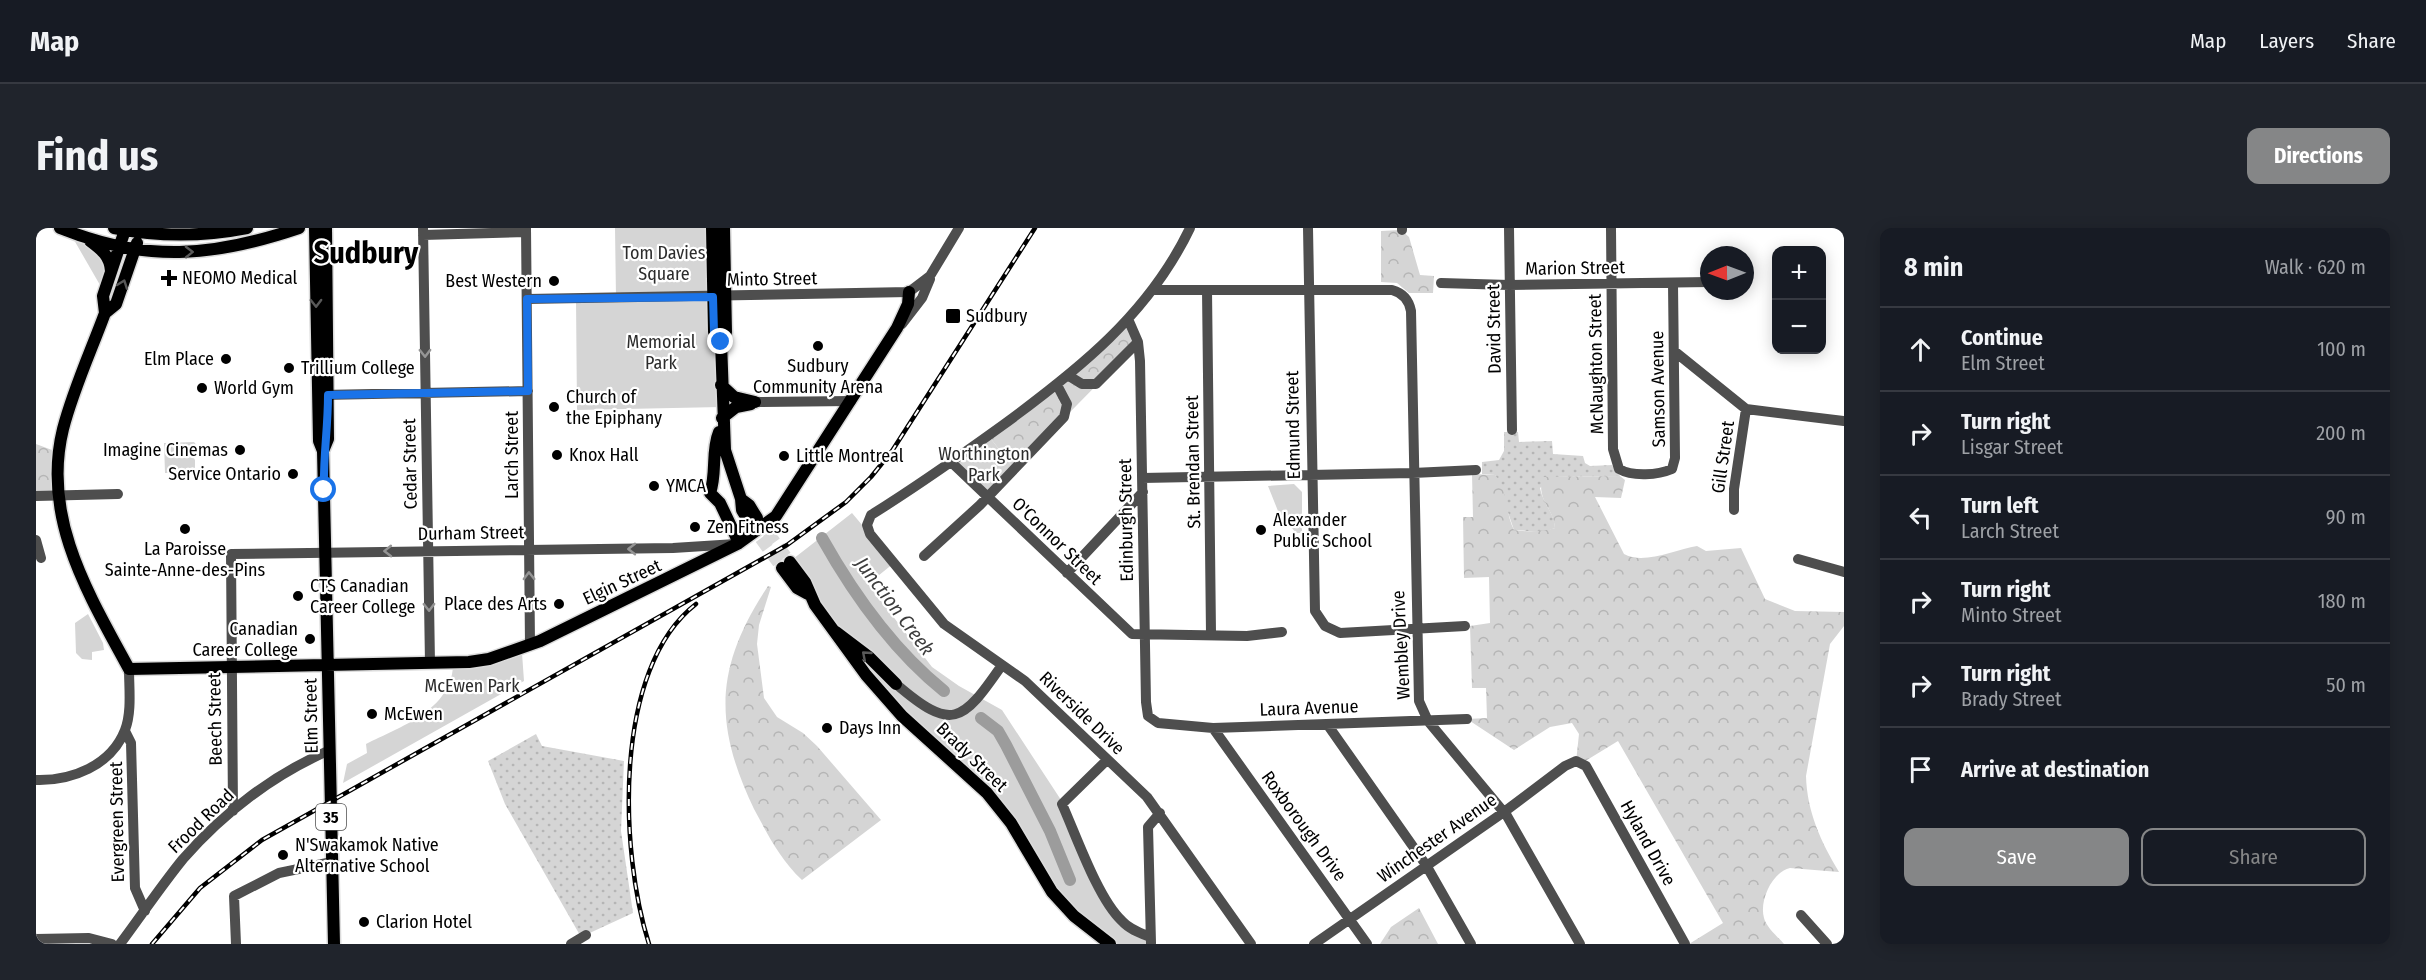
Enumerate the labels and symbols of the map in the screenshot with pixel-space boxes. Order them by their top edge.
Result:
district label: Sudbury [314,235,419,271]
park label: Tom Davies Square [623,242,706,285]
one-way arrow [185,246,194,259]
north arrow [1700,246,1754,300]
street label: Marion Street [1525,256,1625,280]
place label: NEOMO Medical [182,267,298,289]
street label: Minto Street [727,267,817,291]
marker: NEOMO Medical [160,269,178,287]
place label: Best Western [445,270,542,292]
marker: Best Western [547,274,561,288]
one-way arrow [116,279,129,290]
street label: David Street [1482,284,1506,374]
street label: McNaughton Street [1584,293,1608,435]
one-way arrow [310,299,322,308]
place label: Sudbury [966,305,1027,327]
marker: Sudbury [944,307,962,325]
route end [707,328,733,354]
street label: Samson Avenue [1646,330,1670,447]
park label: Memorial Park [626,331,696,374]
marker: Sudbury Community Arena [811,339,825,353]
place label: Elm Place [144,348,214,370]
one-way arrow [419,348,432,357]
marker: Elm Place [219,352,233,366]
place label: Sudbury Community Arena [753,355,883,398]
place label: Trillium College [301,357,415,379]
marker: Trillium College [282,361,296,375]
street label: Edmund Street [1281,370,1305,479]
place label: World Gym [214,377,294,399]
marker: World Gym [195,381,209,395]
place label: Church of the Epiphany [566,386,662,429]
street label: St. Brendan Street [1181,395,1205,529]
marker: Church of the Epiphany [547,400,561,414]
street label: Larch Street [501,411,523,499]
street label: Cedar Street [398,418,422,510]
street label: Gill Street [1707,419,1739,495]
place label: Imagine Cinemas [103,439,228,461]
marker: Imagine Cinemas [233,443,247,457]
park label: Worthington Park [938,443,1030,486]
place label: Knox Hall [569,444,639,466]
place label: Little Montreal [796,445,904,467]
marker: Knox Hall [550,448,564,462]
marker: Little Montreal [777,449,791,463]
street label: Edinburgh Street [1114,458,1138,582]
place label: Service Ontario [168,463,281,485]
marker: Service Ontario [286,467,300,481]
place label: YMCA [666,475,706,497]
route start [310,476,336,502]
marker: YMCA [647,479,661,493]
street label: O'Connor Street [1007,493,1107,589]
place label: Alexander Public School [1273,509,1372,552]
place label: Zen Fitness [707,516,789,538]
marker: Zen Fitness [688,520,702,534]
street label: Durham Street [417,521,525,545]
marker: La Paroisse Sainte-Anne-des-Pins [178,522,192,536]
marker: Alexander Public School [1254,523,1268,537]
place label: La Paroisse Sainte-Anne-des-Pins [105,538,266,581]
one-way arrow [628,542,637,555]
one-way arrow [383,545,392,557]
water label: Junction Creek [850,551,940,660]
street label: Elgin Street [579,554,665,610]
one-way arrow [523,572,535,581]
place label: CTS Canadian Career College [310,575,416,618]
marker: CTS Canadian Career College [291,589,305,603]
street label: Wembley Drive [1387,590,1415,700]
place label: Place des Arts [444,593,547,615]
marker: Place des Arts [552,597,566,611]
one-way arrow [422,602,435,611]
place label: Canadian Career College [193,618,298,661]
marker: Canadian Career College [303,632,317,646]
one-way arrow [862,651,873,662]
street label: Riverside Drive [1035,667,1129,759]
street label: Beech Street [203,672,227,766]
park label: McEwen Park [424,675,520,697]
street label: Elm Street [299,678,323,754]
street label: Laura Avenue [1259,695,1359,721]
place label: McEwen [384,703,443,725]
marker: McEwen [365,707,379,721]
place label: Days Inn [839,717,901,739]
street label: Brady Street [932,718,1012,796]
marker: Days Inn [820,721,834,735]
street label: Evergreen Street [105,761,129,883]
street label: Roxborough Drive [1257,767,1351,885]
street label: Frood Road [163,784,239,858]
street label: Winchester Avenue [1373,789,1501,887]
street label: Hyland Drive [1616,797,1680,889]
road number: 35 [316,804,346,830]
place label: N'Swakamok Native Alternative School [295,834,439,877]
marker: N'Swakamok Native Alternative School [276,848,290,862]
place label: Clarion Hotel [376,911,472,933]
marker: Clarion Hotel [357,915,371,929]

